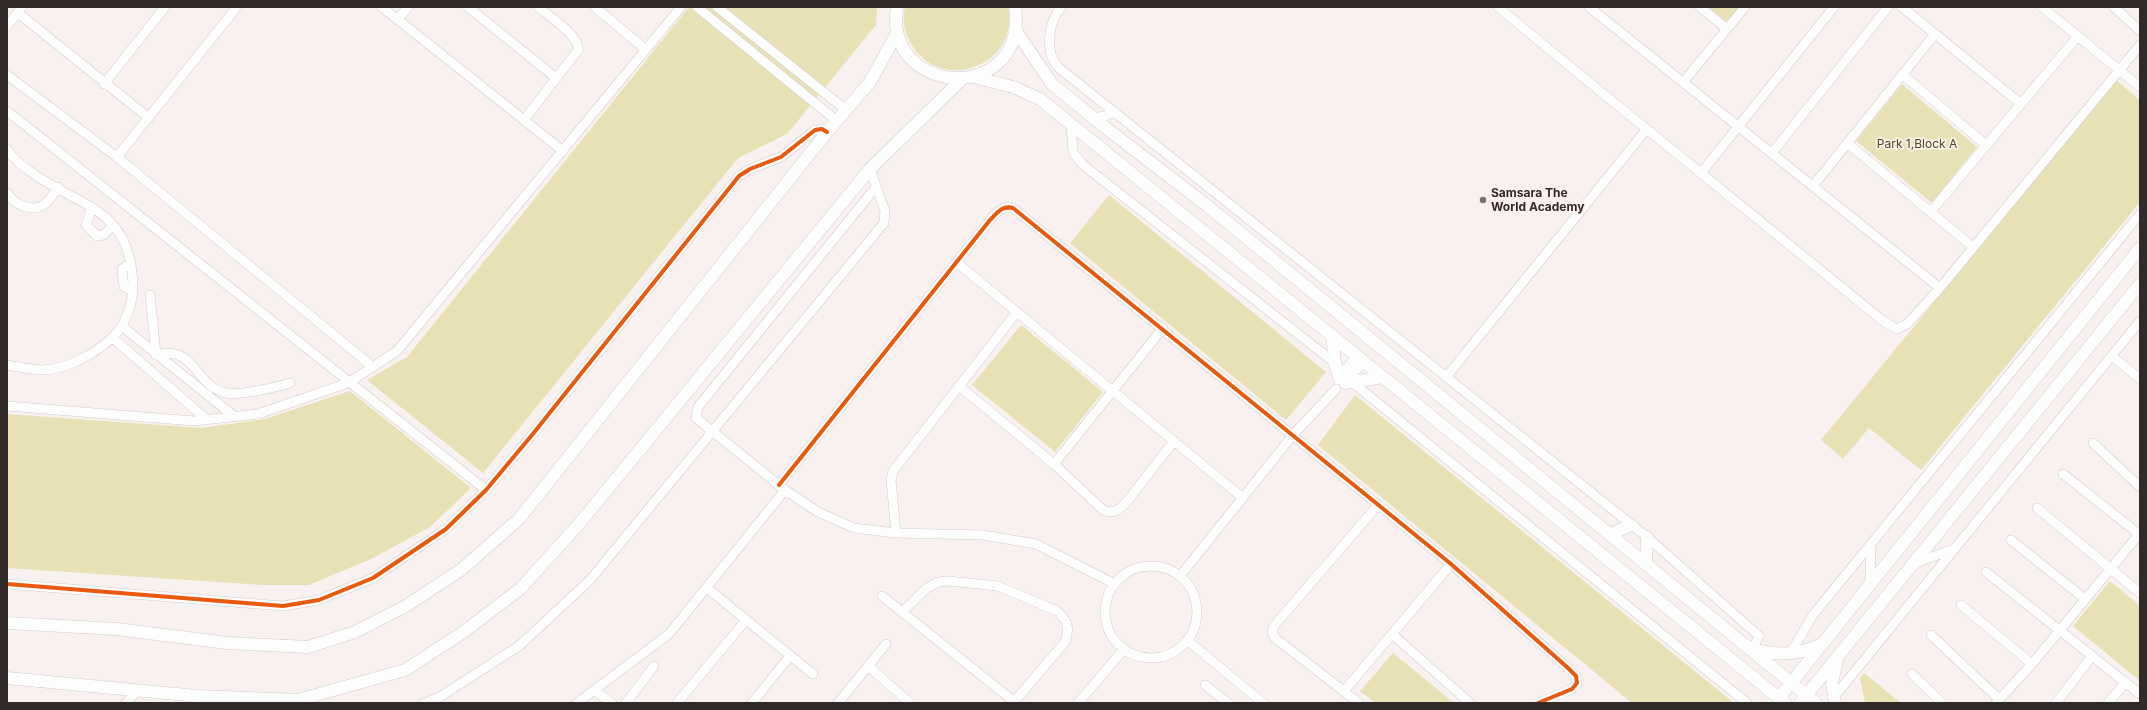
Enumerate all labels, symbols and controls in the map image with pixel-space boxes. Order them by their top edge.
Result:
park label: Park 1,Block A [1877,137,1957,151]
place label: Samsara The World Academy [1491,186,1584,214]
marker: Samsara The World Academy [1478,195,1488,205]

